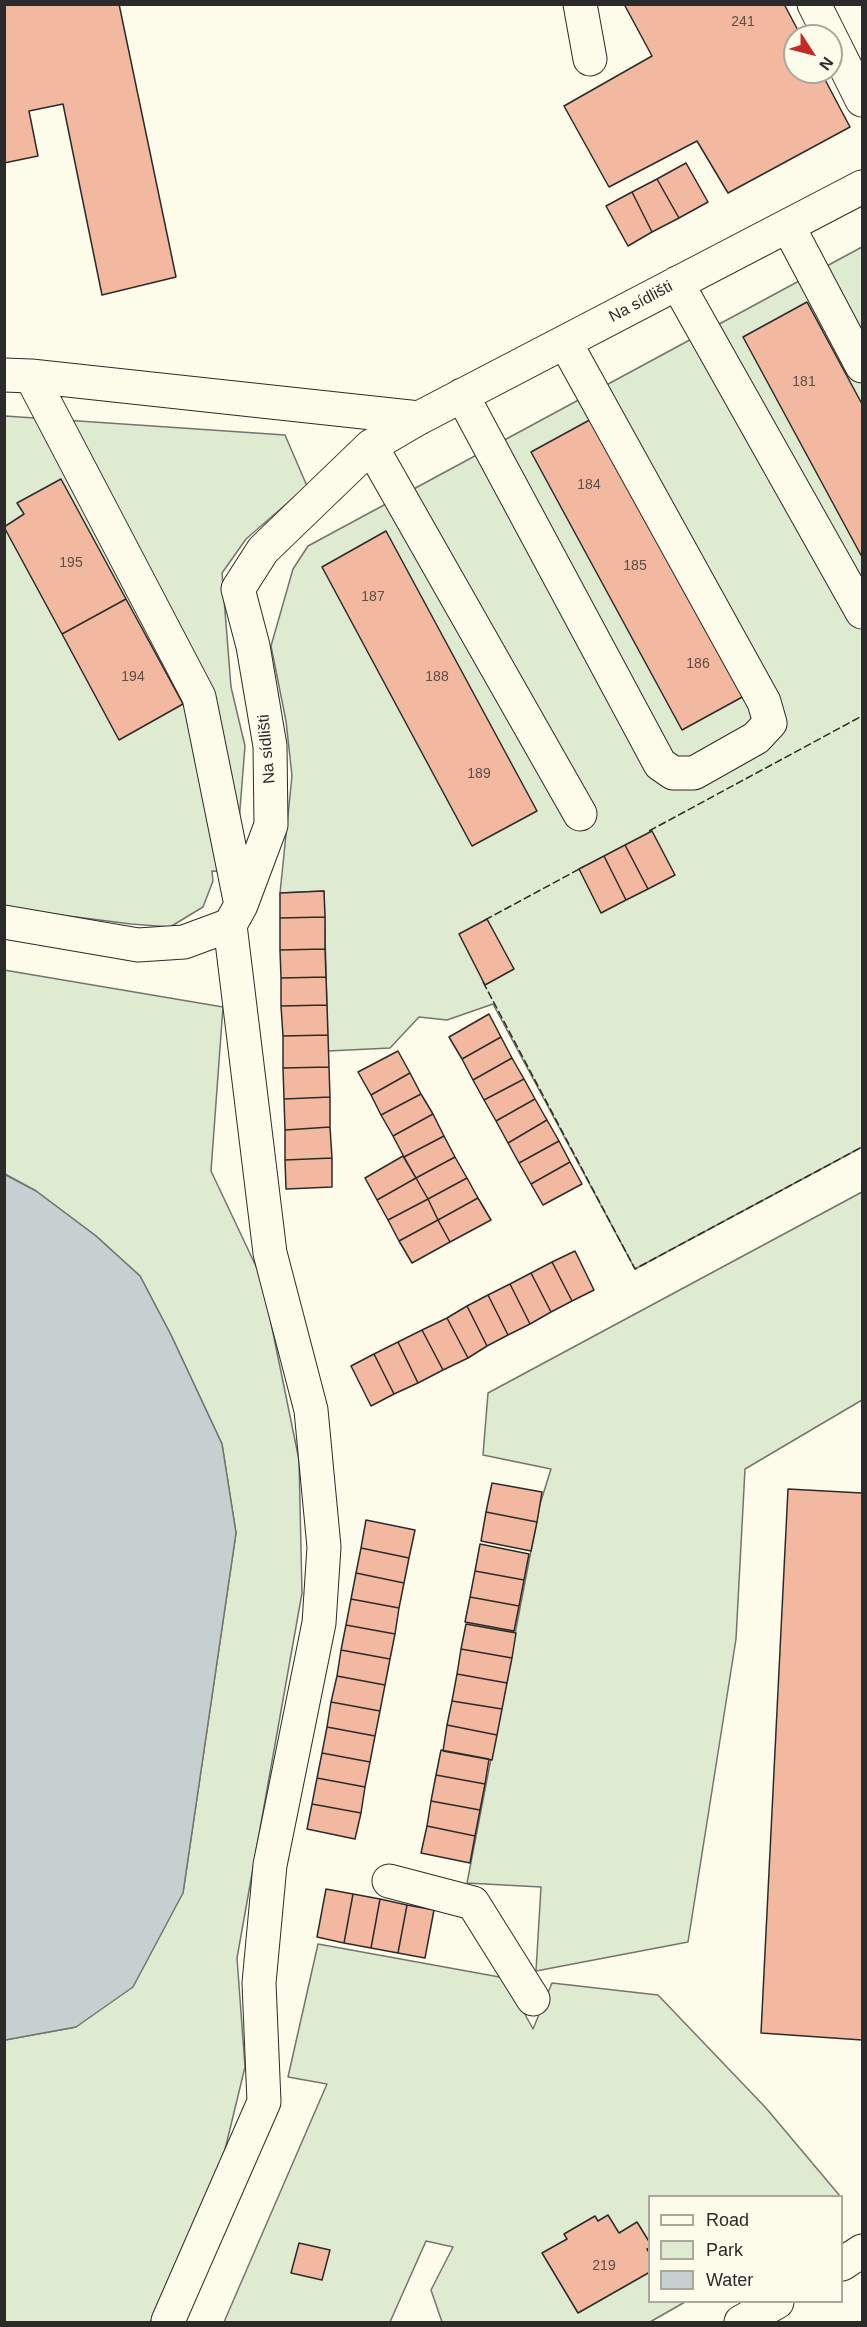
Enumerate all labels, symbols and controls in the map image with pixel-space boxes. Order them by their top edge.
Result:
house number: 241 [731,14,755,30]
north arrow [783,24,843,84]
text: N [816,54,837,73]
street label: Na sídlišti [606,277,676,327]
house number: 181 [792,374,816,390]
house number: 184 [577,477,601,493]
house number: 195 [59,555,83,571]
house number: 185 [623,558,647,574]
house number: 187 [361,589,385,605]
house number: 186 [686,656,710,672]
house number: 194 [121,669,145,685]
house number: 188 [425,669,449,685]
street label: Na sídlišti [254,714,280,784]
house number: 189 [467,766,491,782]
legend [648,2195,843,2303]
text: Road [706,2210,749,2230]
text: Park [706,2240,743,2260]
house number: 219 [592,2258,616,2274]
text: Water [706,2270,753,2290]

